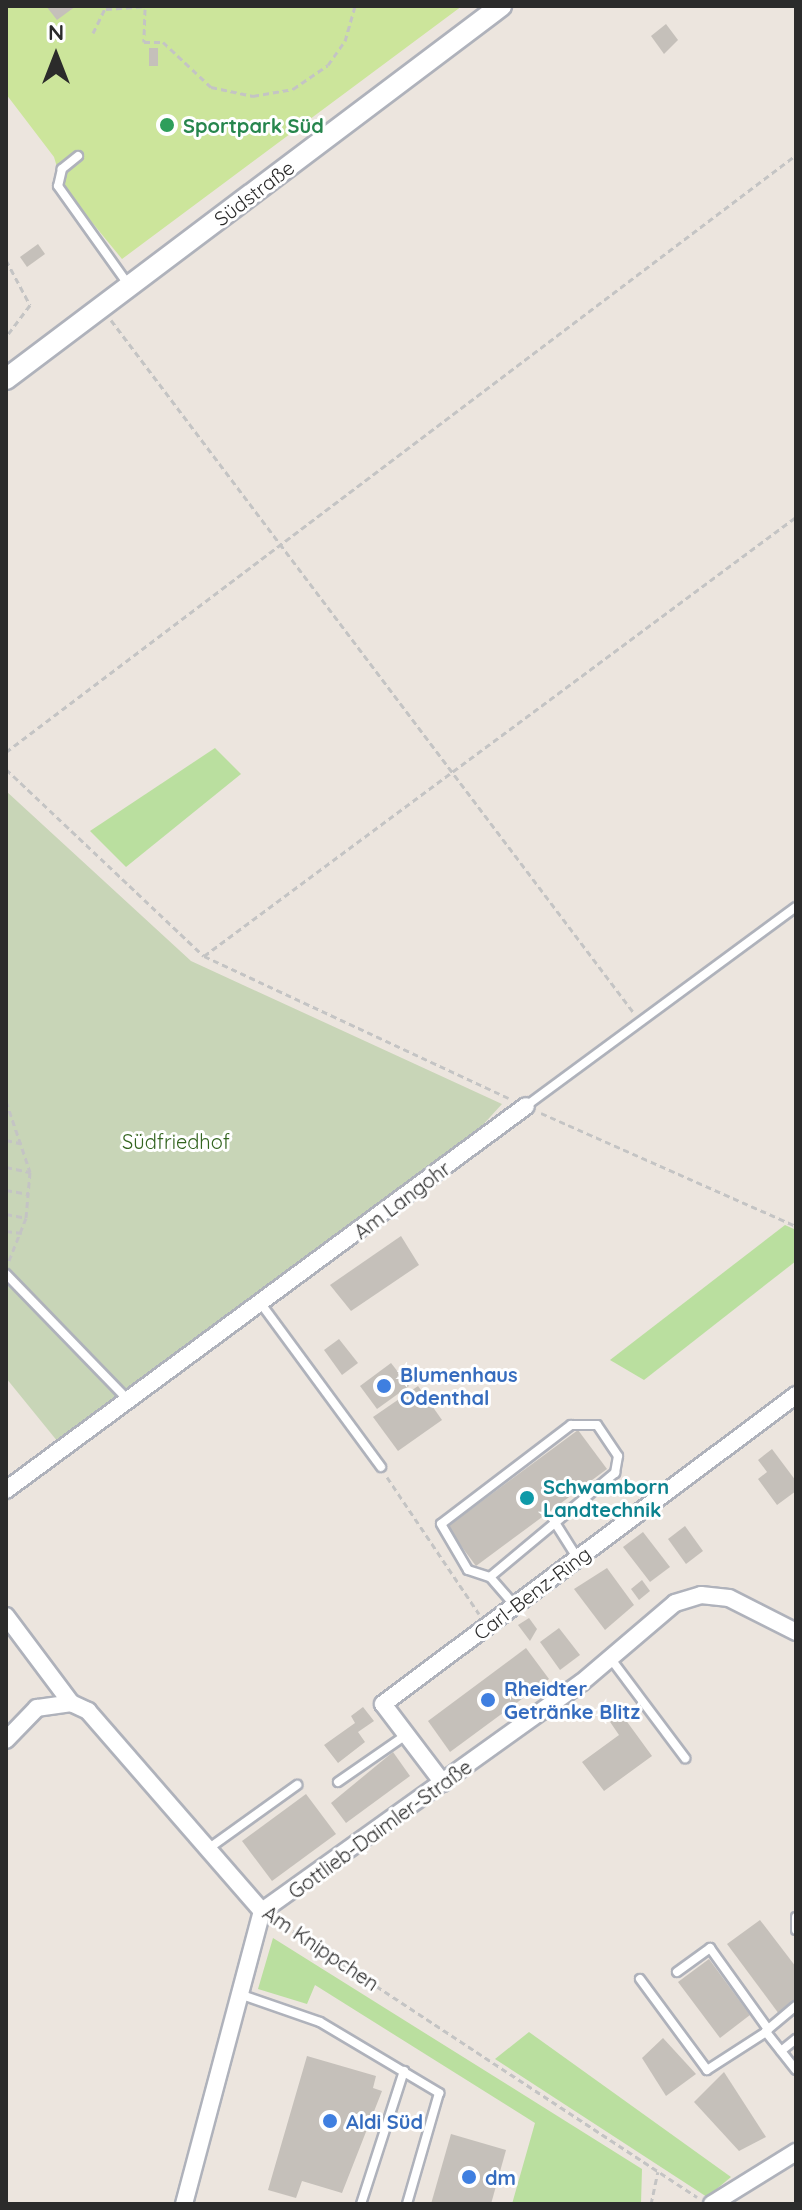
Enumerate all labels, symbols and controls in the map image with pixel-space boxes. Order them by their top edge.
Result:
north arrow [16,16,96,96]
text: N [48,18,64,46]
place label: Sportpark Süd [183,113,324,137]
marker: Sportpark Süd [158,116,176,134]
street label: Südstraße [209,155,299,231]
park label: Südfriedhof [122,1129,230,1153]
street label: Am Langohr [349,1156,455,1244]
place label: Blumenhaus Odenthal [400,1362,518,1409]
marker: Blumenhaus Odenthal [375,1377,393,1395]
place label: Schwamborn Landtechnik [543,1474,669,1521]
marker: Schwamborn Landtechnik [518,1489,536,1507]
street label: Carl-Benz-Ring [469,1541,595,1645]
place label: Rheidter Getränke Blitz [504,1676,640,1723]
marker: Rheidter Getränke Blitz [479,1691,497,1709]
street label: Gottlieb-Daimler-Straße [284,1754,476,1904]
street label: Am Knippchen [258,1900,384,1996]
place label: Aldi Süd [346,2109,423,2133]
marker: Aldi Süd [321,2112,339,2130]
place label: dm [485,2165,516,2189]
marker: dm [460,2168,478,2186]

